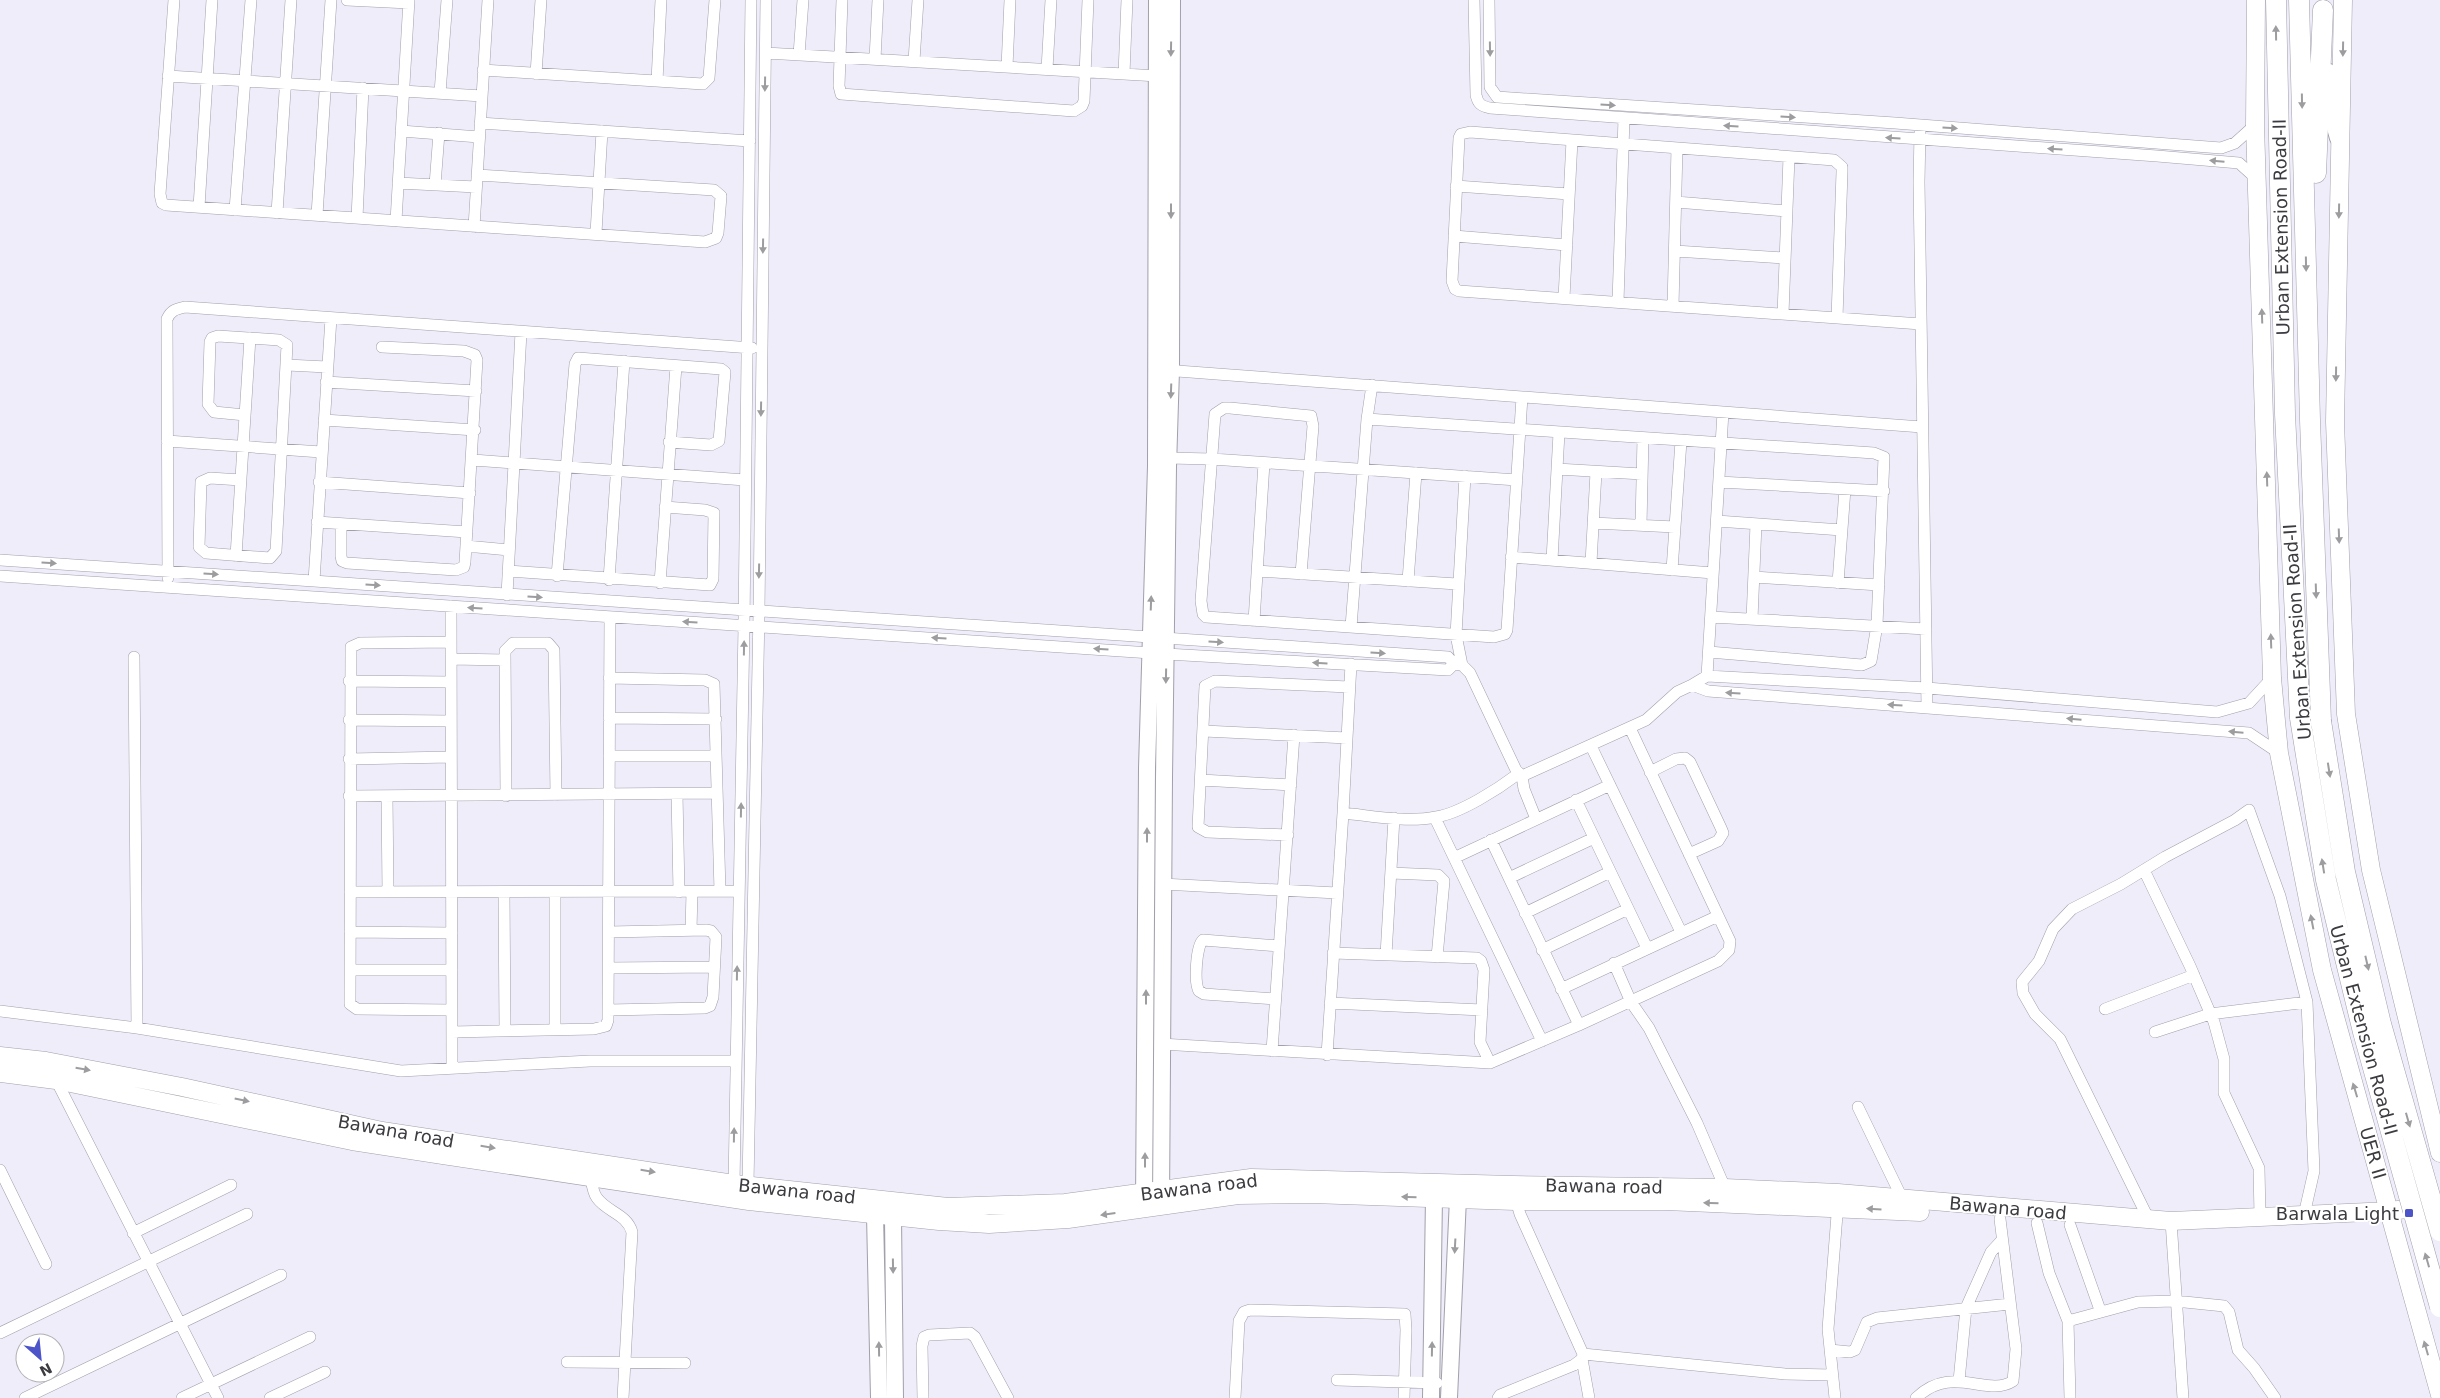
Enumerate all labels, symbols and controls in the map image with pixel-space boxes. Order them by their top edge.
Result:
one-way arrow [2272,25,2280,41]
one-way arrow [1167,41,1175,57]
one-way arrow [1486,41,1494,57]
one-way arrow [2338,41,2346,57]
one-way arrow [761,76,769,92]
one-way arrow [2298,93,2306,109]
one-way arrow [1601,101,1617,109]
one-way arrow [1780,113,1796,121]
street label: Urban Extension Road-II [2269,119,2293,335]
one-way arrow [1722,122,1738,130]
one-way arrow [1942,124,1958,132]
one-way arrow [1884,133,1900,141]
one-way arrow [2047,144,2063,152]
one-way arrow [2209,157,2225,165]
one-way arrow [1167,203,1175,219]
one-way arrow [2335,203,2343,219]
one-way arrow [759,238,767,254]
one-way arrow [2302,256,2310,272]
one-way arrow [2258,308,2266,324]
one-way arrow [2331,366,2339,382]
one-way arrow [1166,383,1174,399]
one-way arrow [757,401,765,417]
one-way arrow [2263,470,2271,486]
street label: Urban Extension Road-II [2279,523,2315,741]
one-way arrow [2335,528,2343,544]
one-way arrow [41,559,57,567]
one-way arrow [755,563,763,579]
one-way arrow [203,571,219,579]
one-way arrow [365,582,381,590]
one-way arrow [2313,583,2321,599]
one-way arrow [527,593,543,601]
one-way arrow [1148,594,1156,610]
one-way arrow [467,603,483,611]
one-way arrow [681,618,697,626]
one-way arrow [2267,633,2275,649]
one-way arrow [931,634,947,642]
one-way arrow [1209,638,1225,646]
one-way arrow [740,639,748,655]
one-way arrow [1093,645,1109,653]
one-way arrow [1371,649,1387,657]
one-way arrow [1312,658,1328,666]
one-way arrow [1162,668,1170,684]
one-way arrow [1724,689,1740,697]
one-way arrow [1887,700,1903,708]
one-way arrow [2066,714,2082,722]
one-way arrow [2228,728,2244,736]
one-way arrow [2325,762,2333,778]
one-way arrow [737,802,745,818]
one-way arrow [1143,827,1151,843]
one-way arrow [2319,857,2327,873]
one-way arrow [2308,914,2316,930]
street label: Urban Extension Road-II [2326,923,2402,1137]
one-way arrow [2363,956,2371,971]
one-way arrow [734,964,742,980]
one-way arrow [1142,989,1150,1005]
one-way arrow [75,1066,91,1074]
one-way arrow [2351,1083,2359,1098]
one-way arrow [235,1096,251,1104]
street label: Bawana road [336,1110,456,1152]
one-way arrow [2405,1113,2413,1128]
street label: UER II [2356,1124,2390,1182]
one-way arrow [730,1127,738,1143]
one-way arrow [480,1143,496,1151]
one-way arrow [1141,1152,1149,1168]
one-way arrow [641,1167,657,1175]
street label: Bawana road [1139,1169,1259,1205]
street label: Bawana road [737,1174,857,1208]
street label: Bawana road [1545,1174,1663,1198]
one-way arrow [1401,1192,1417,1200]
street label: Bawana road [1948,1192,2068,1224]
one-way arrow [1703,1199,1719,1207]
place label: Barwala Light [2276,1203,2399,1224]
one-way arrow [1865,1204,1881,1212]
marker: Barwala Light [2403,1207,2415,1219]
one-way arrow [1099,1210,1115,1218]
one-way arrow [1451,1239,1459,1255]
one-way arrow [2422,1252,2430,1267]
one-way arrow [889,1258,897,1274]
north arrow [15,1333,65,1383]
one-way arrow [2422,1340,2430,1355]
one-way arrow [874,1341,882,1357]
one-way arrow [1428,1341,1436,1357]
text: N [37,1360,55,1379]

